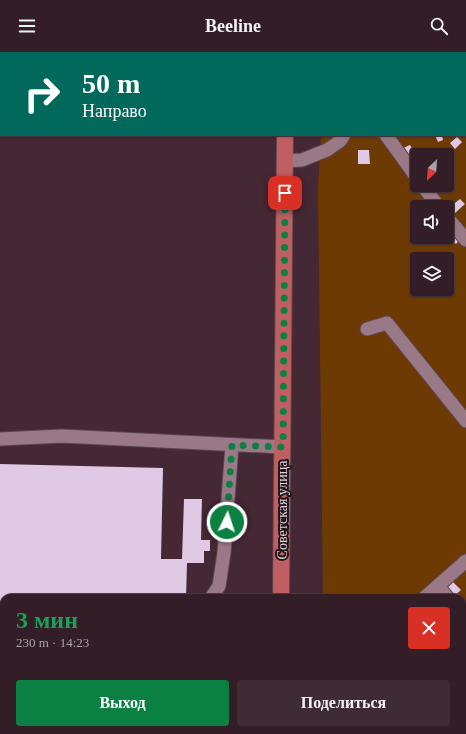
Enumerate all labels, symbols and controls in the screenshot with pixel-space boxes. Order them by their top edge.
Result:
icon: menu [16,15,38,37]
icon: search [428,15,450,37]
text: Beeline [205,16,261,36]
icon: right [16,68,68,120]
text: 50 m [82,68,140,99]
text: Направо [82,101,147,121]
north arrow [410,148,454,192]
map controls [410,148,454,296]
pin [268,176,302,210]
icon: arrive [274,182,296,204]
button: sound [410,200,454,244]
button: layers [410,252,454,296]
street label: Советская улица [275,460,290,559]
position arrow [206,501,248,543]
text: 3 мин [16,607,78,633]
button: close [408,607,450,649]
text: 230 m · 14:23 [16,635,89,650]
button: Выход [16,680,229,726]
button: Поделиться [237,680,450,726]

